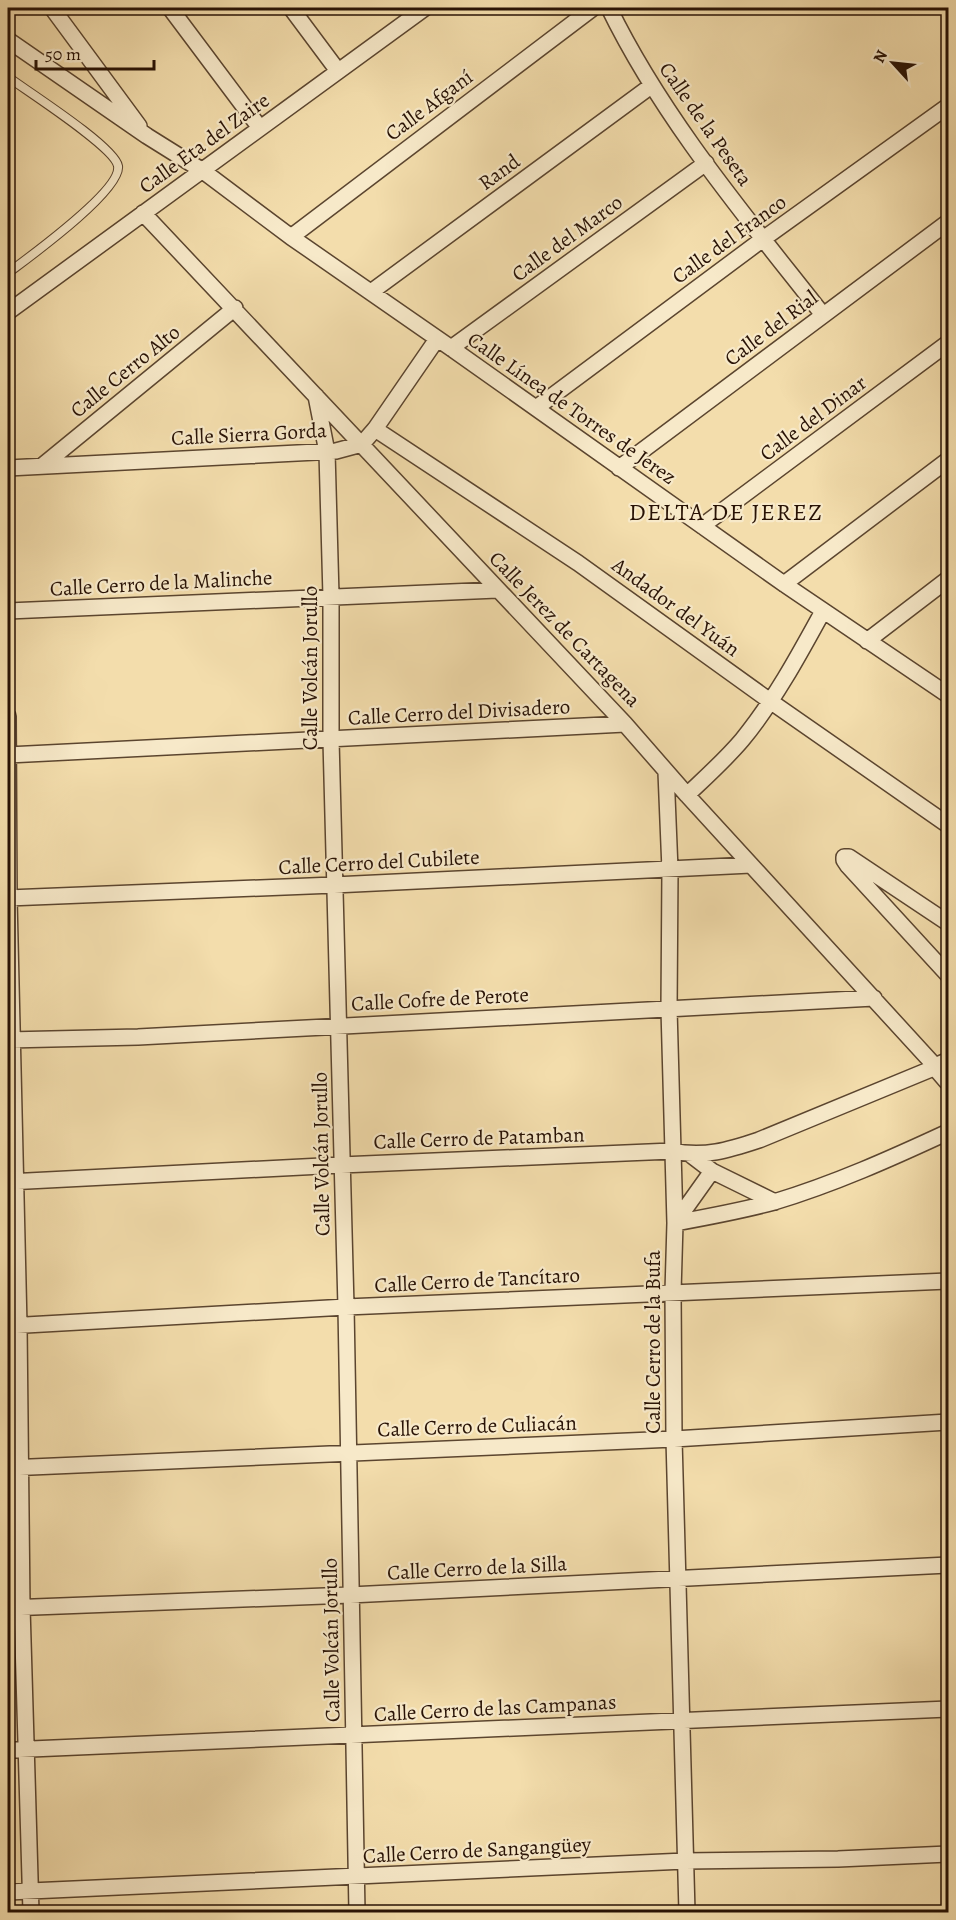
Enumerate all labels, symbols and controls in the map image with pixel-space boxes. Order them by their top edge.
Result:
scale bar [36,33,154,71]
north arrow [863,33,923,93]
text: 50 m [45,42,81,66]
text: N [868,46,893,67]
street label: Calle de la Peseta [653,56,759,192]
street label: Calle Afganí [379,63,479,147]
street label: Calle Eta del Zaire [133,86,275,200]
street label: Rand [473,147,526,197]
street label: Calle del Marco [506,188,628,288]
street label: Calle del Franco [666,188,792,290]
street label: Calle del Rial [719,284,823,372]
street label: Calle Cerro Alto [64,318,186,424]
street label: Calle Línea de Torres de Jerez [462,325,682,491]
street label: Calle del Dinar [754,369,872,467]
street label: Calle Sierra Gorda [170,416,328,452]
district label: DELTA DE JEREZ [629,496,823,528]
street label: Calle Jerez de Cartagena [483,545,647,713]
street label: Andador del Yuán [606,551,746,663]
street label: Calle Cerro de la Malinche [49,563,273,603]
street label: Calle Volcán Jorullo [296,586,324,750]
street label: Calle Cerro del Divisadero [347,692,571,732]
street label: Calle Cerro del Cubilete [278,843,480,881]
street label: Calle Cofre de Perote [351,980,529,1018]
street label: Calle Volcán Jorullo [306,1072,336,1236]
street label: Calle Cerro de Patamban [373,1120,585,1156]
street label: Calle Cerro de la Bufa [639,1250,667,1434]
street label: Calle Cerro de Tancítaro [374,1261,580,1299]
street label: Calle Cerro de Culiacán [377,1409,577,1443]
street label: Calle Cerro de la Silla [386,1549,568,1587]
street label: Calle Volcán Jorullo [316,1558,346,1722]
street label: Calle Cerro de las Campanas [373,1688,617,1728]
street label: Calle Cerro de Sangangüey [362,1830,592,1870]

